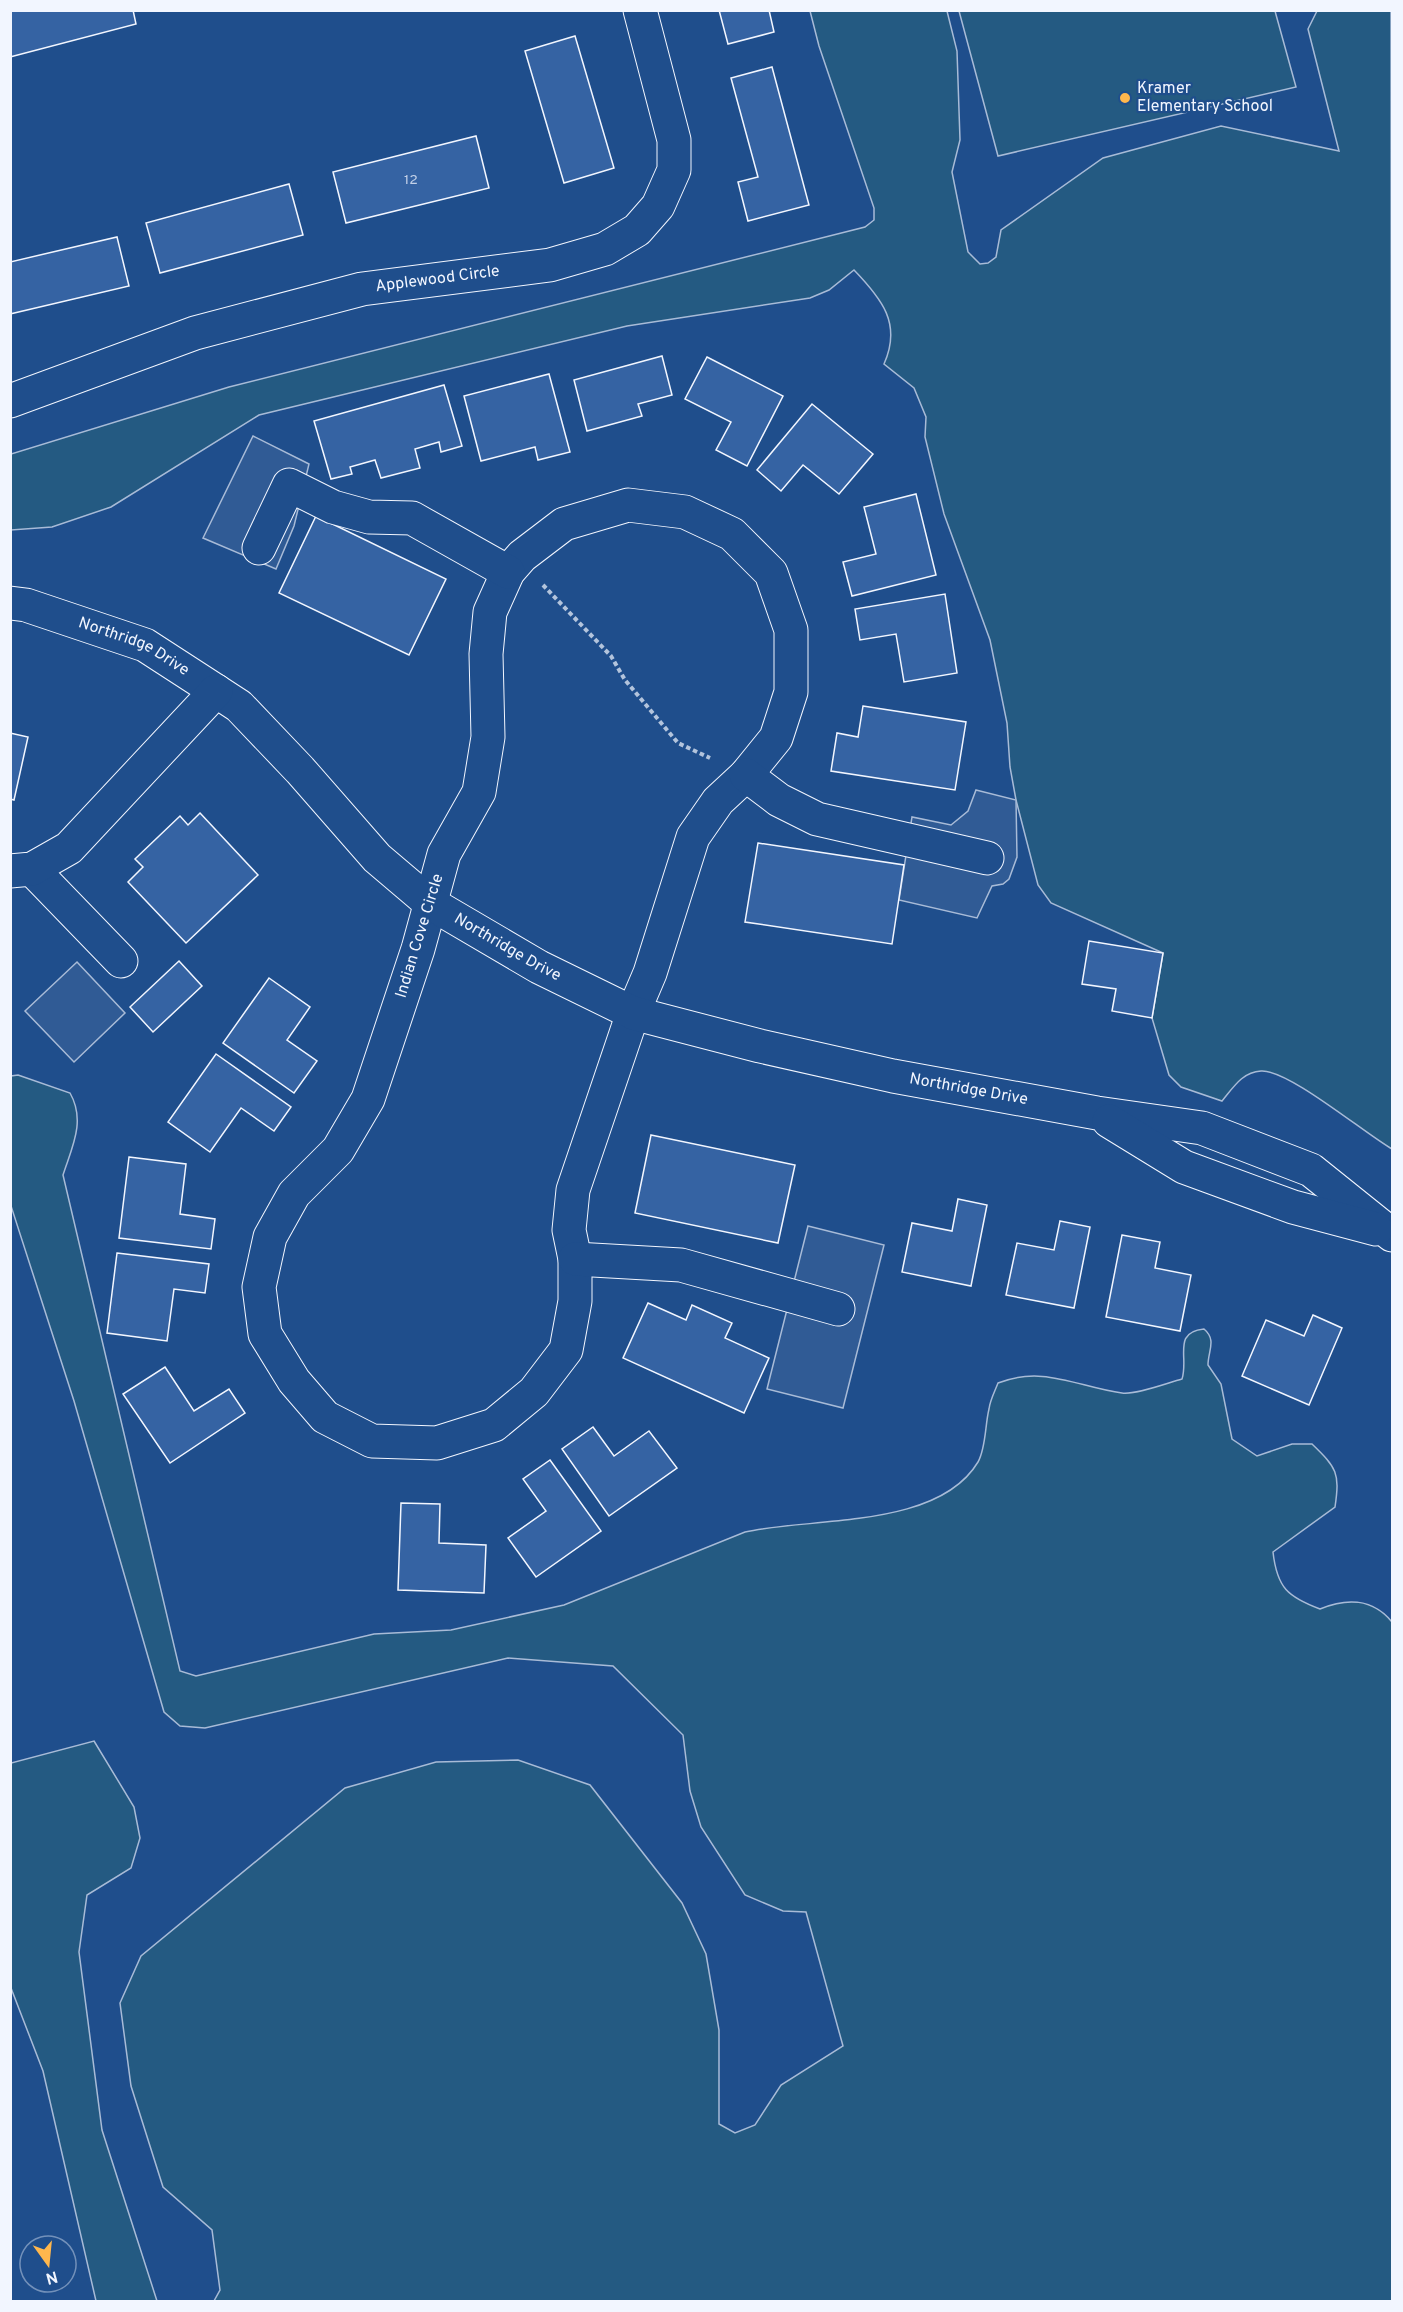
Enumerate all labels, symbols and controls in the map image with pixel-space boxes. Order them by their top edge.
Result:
place label: Kramer Elementary School [1137,79,1273,117]
marker: Kramer Elementary School [1118,91,1132,105]
house number: 12 [404,172,418,189]
street label: Applewood Circle [374,262,501,297]
street label: Northridge Drive [76,613,193,681]
street label: Indian Cove Circle [392,871,448,1001]
street label: Northridge Drive [450,909,564,986]
street label: Northridge Drive [908,1069,1029,1110]
north arrow [18,2234,78,2294]
text: N [43,2265,60,2288]

